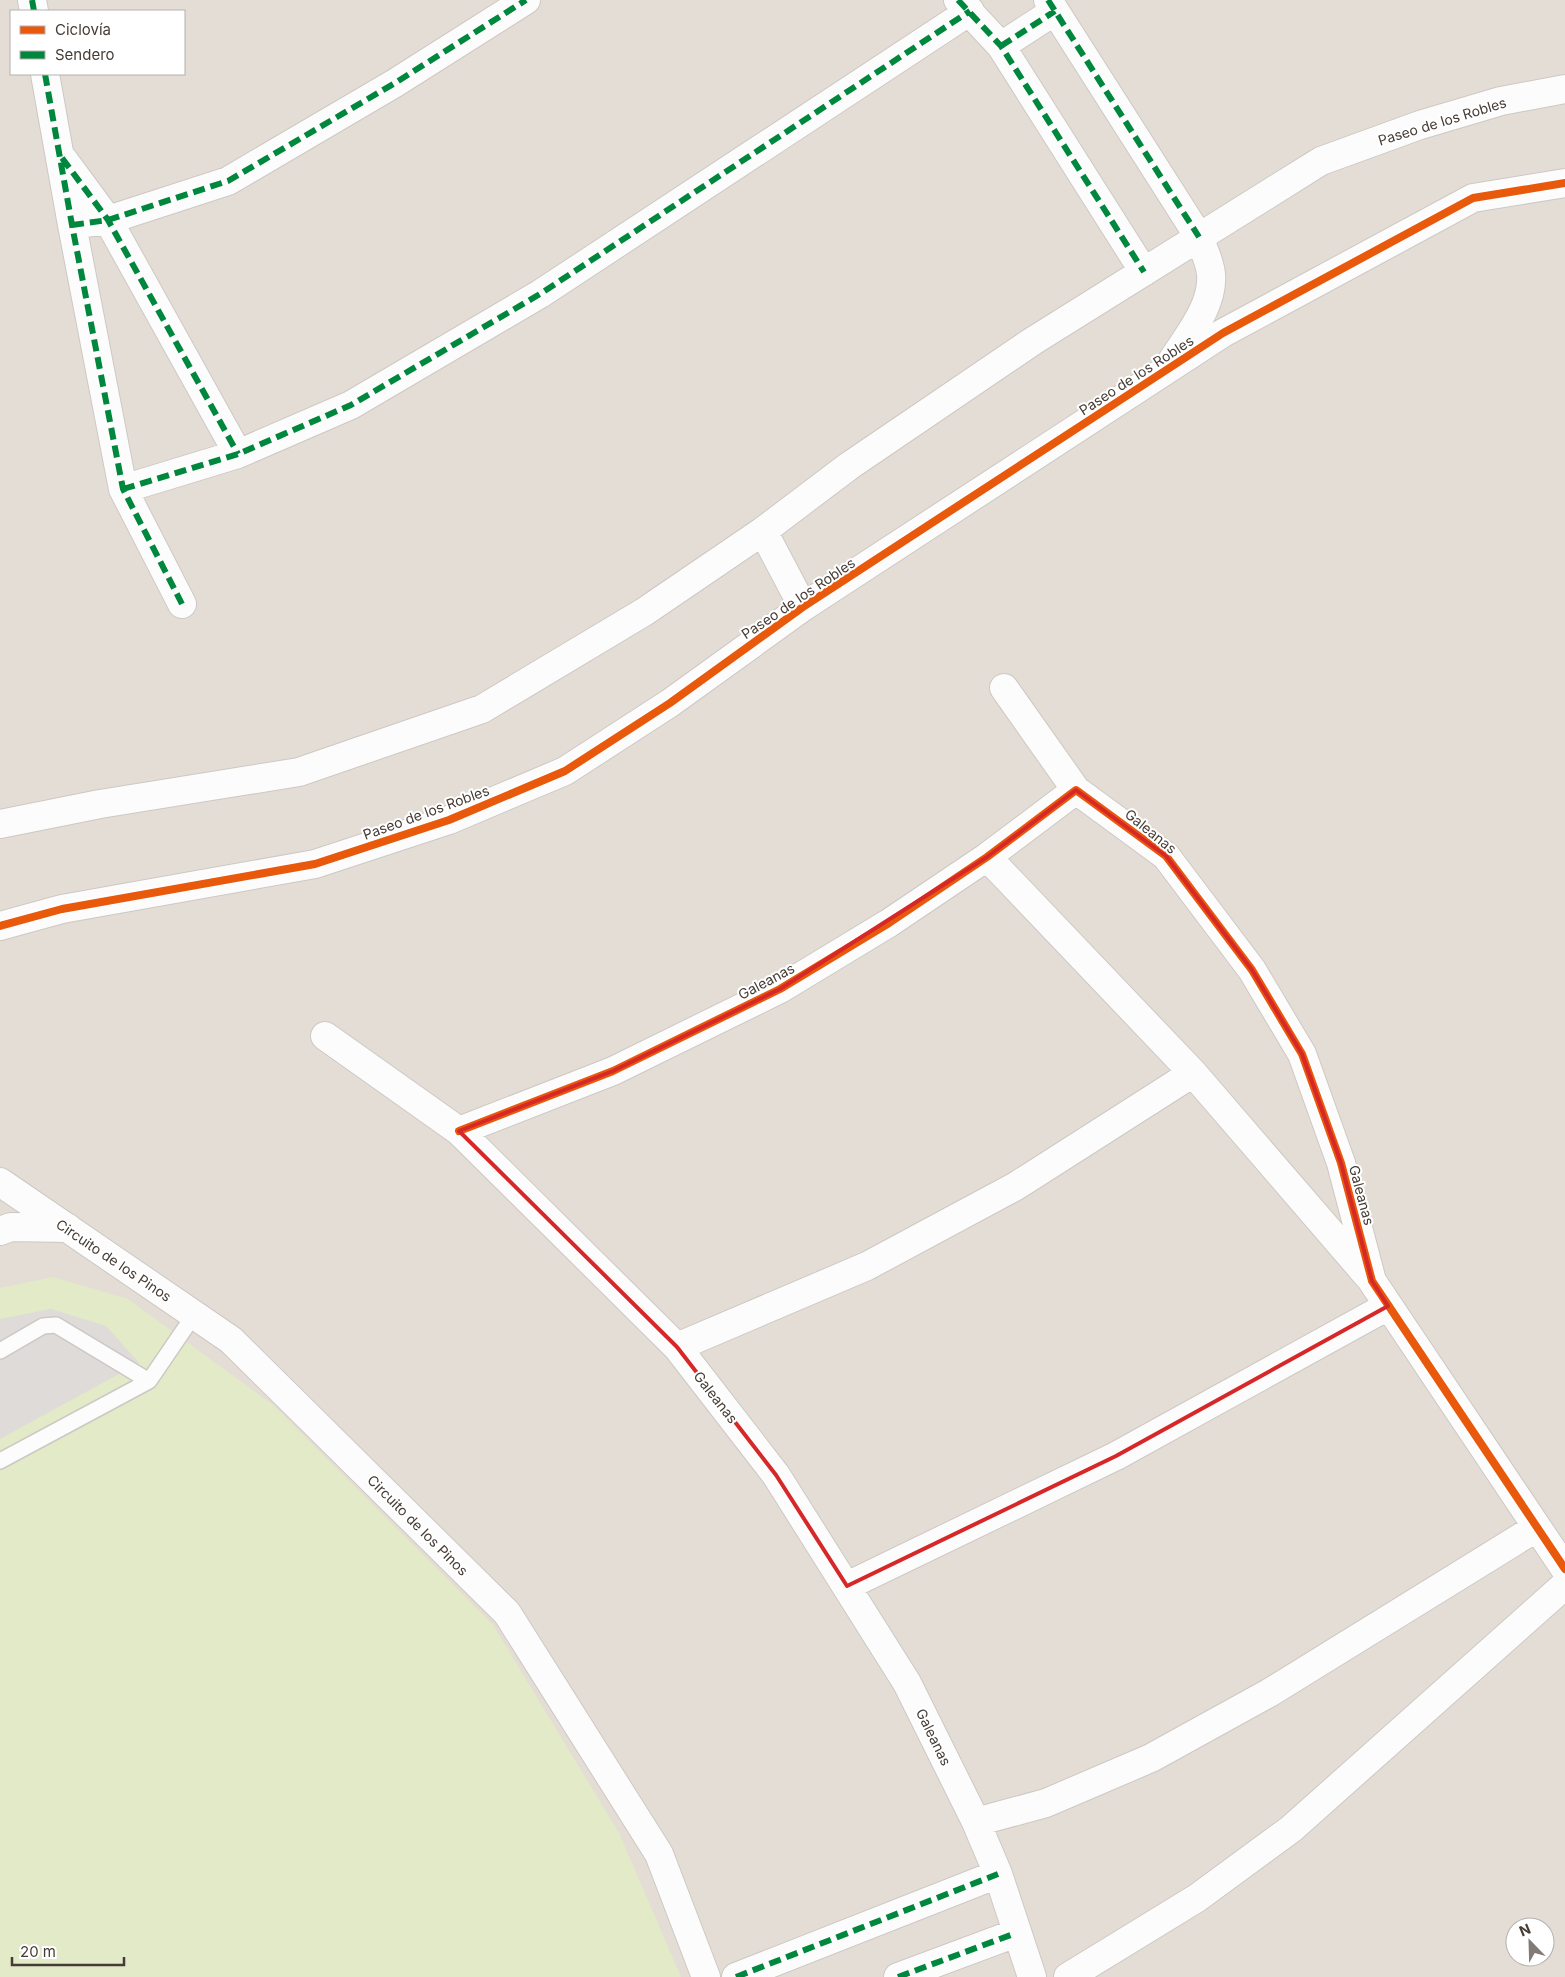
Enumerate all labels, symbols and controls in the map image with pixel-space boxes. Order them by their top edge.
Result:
legend [10,10,185,75]
text: Ciclovía [55,20,111,39]
text: Sendero [55,45,115,64]
street label: Paseo de los Robles [1376,93,1508,149]
street label: Paseo de los Robles [1076,332,1196,418]
street label: Paseo de los Robles [738,554,858,642]
street label: Paseo de los Robles [361,781,491,843]
street label: Galeanas [1122,805,1180,857]
street label: Galeanas [735,959,797,1003]
street label: Galeanas [1346,1163,1378,1227]
street label: Circuito de los Pinos [53,1215,175,1305]
street label: Galeanas [690,1368,742,1426]
street label: Circuito de los Pinos [364,1471,472,1579]
street label: Galeanas [913,1706,955,1768]
north arrow [1505,1917,1555,1967]
text: N [1516,1920,1533,1939]
scale bar [12,1934,125,1966]
text: 20 m [20,1942,56,1961]

